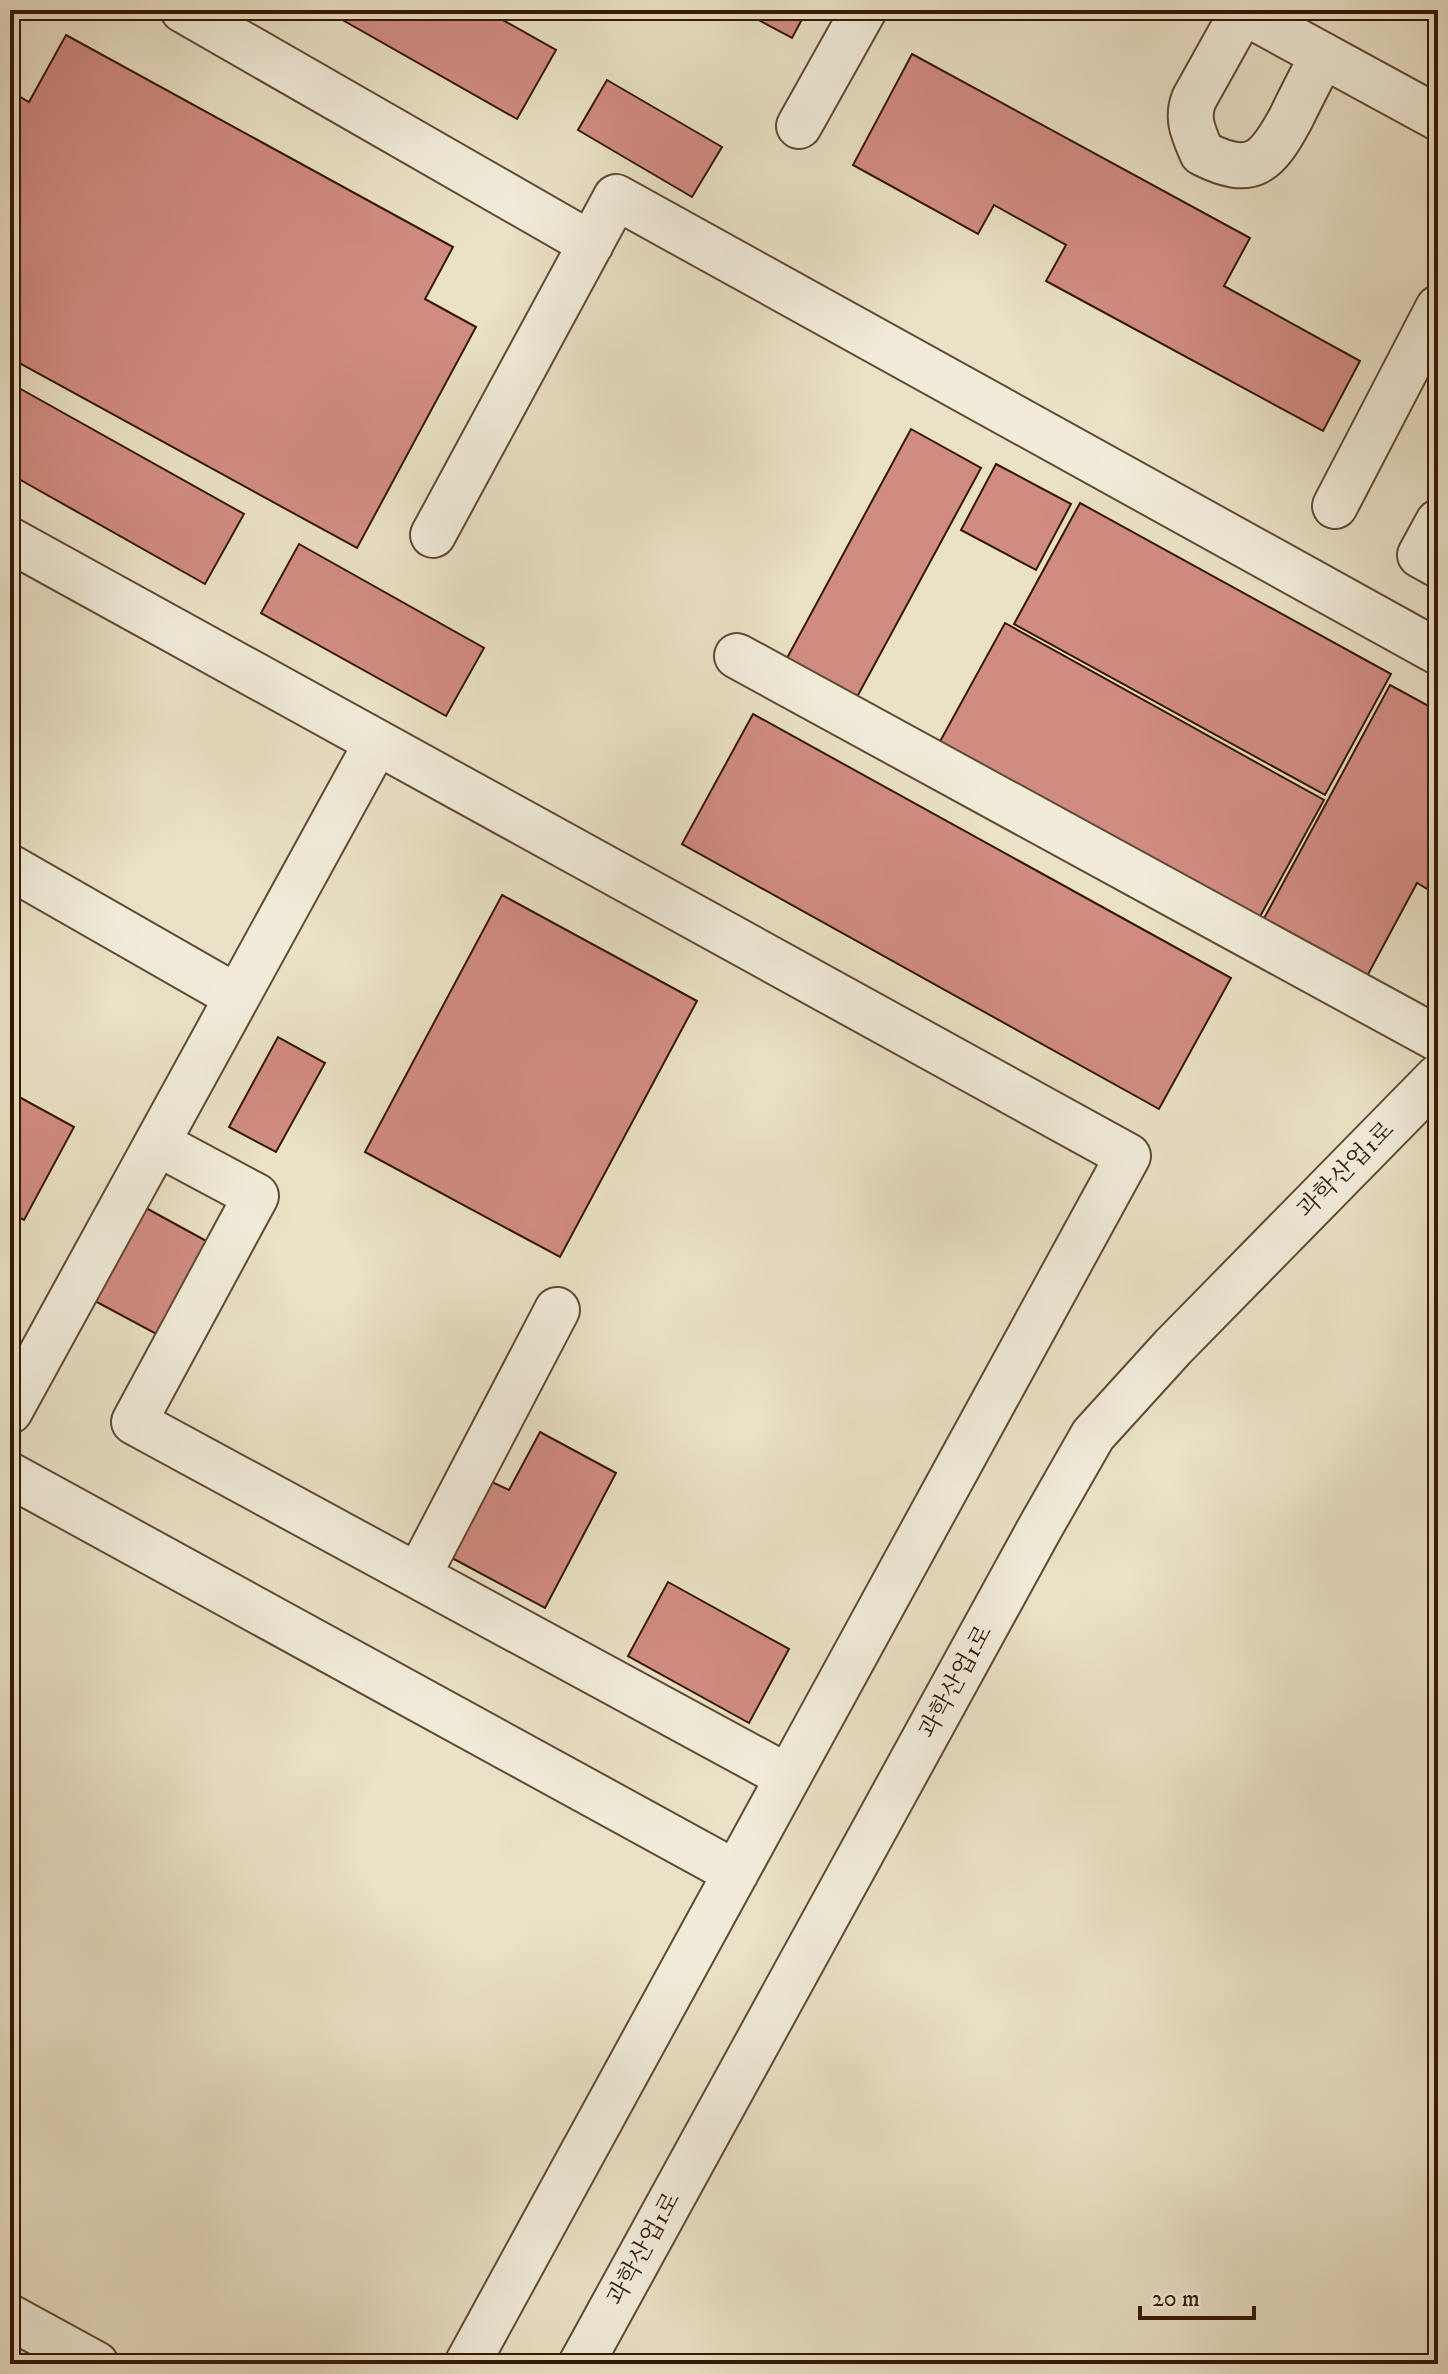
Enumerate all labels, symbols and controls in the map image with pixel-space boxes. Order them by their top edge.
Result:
street label: 과학산업1로 [1291,1115,1401,1225]
street label: 과학산업1로 [913,1620,999,1744]
street label: 과학산업1로 [601,2187,687,2311]
scale bar [1140,2270,1254,2320]
text: 20 m [1152,2284,1200,2314]

